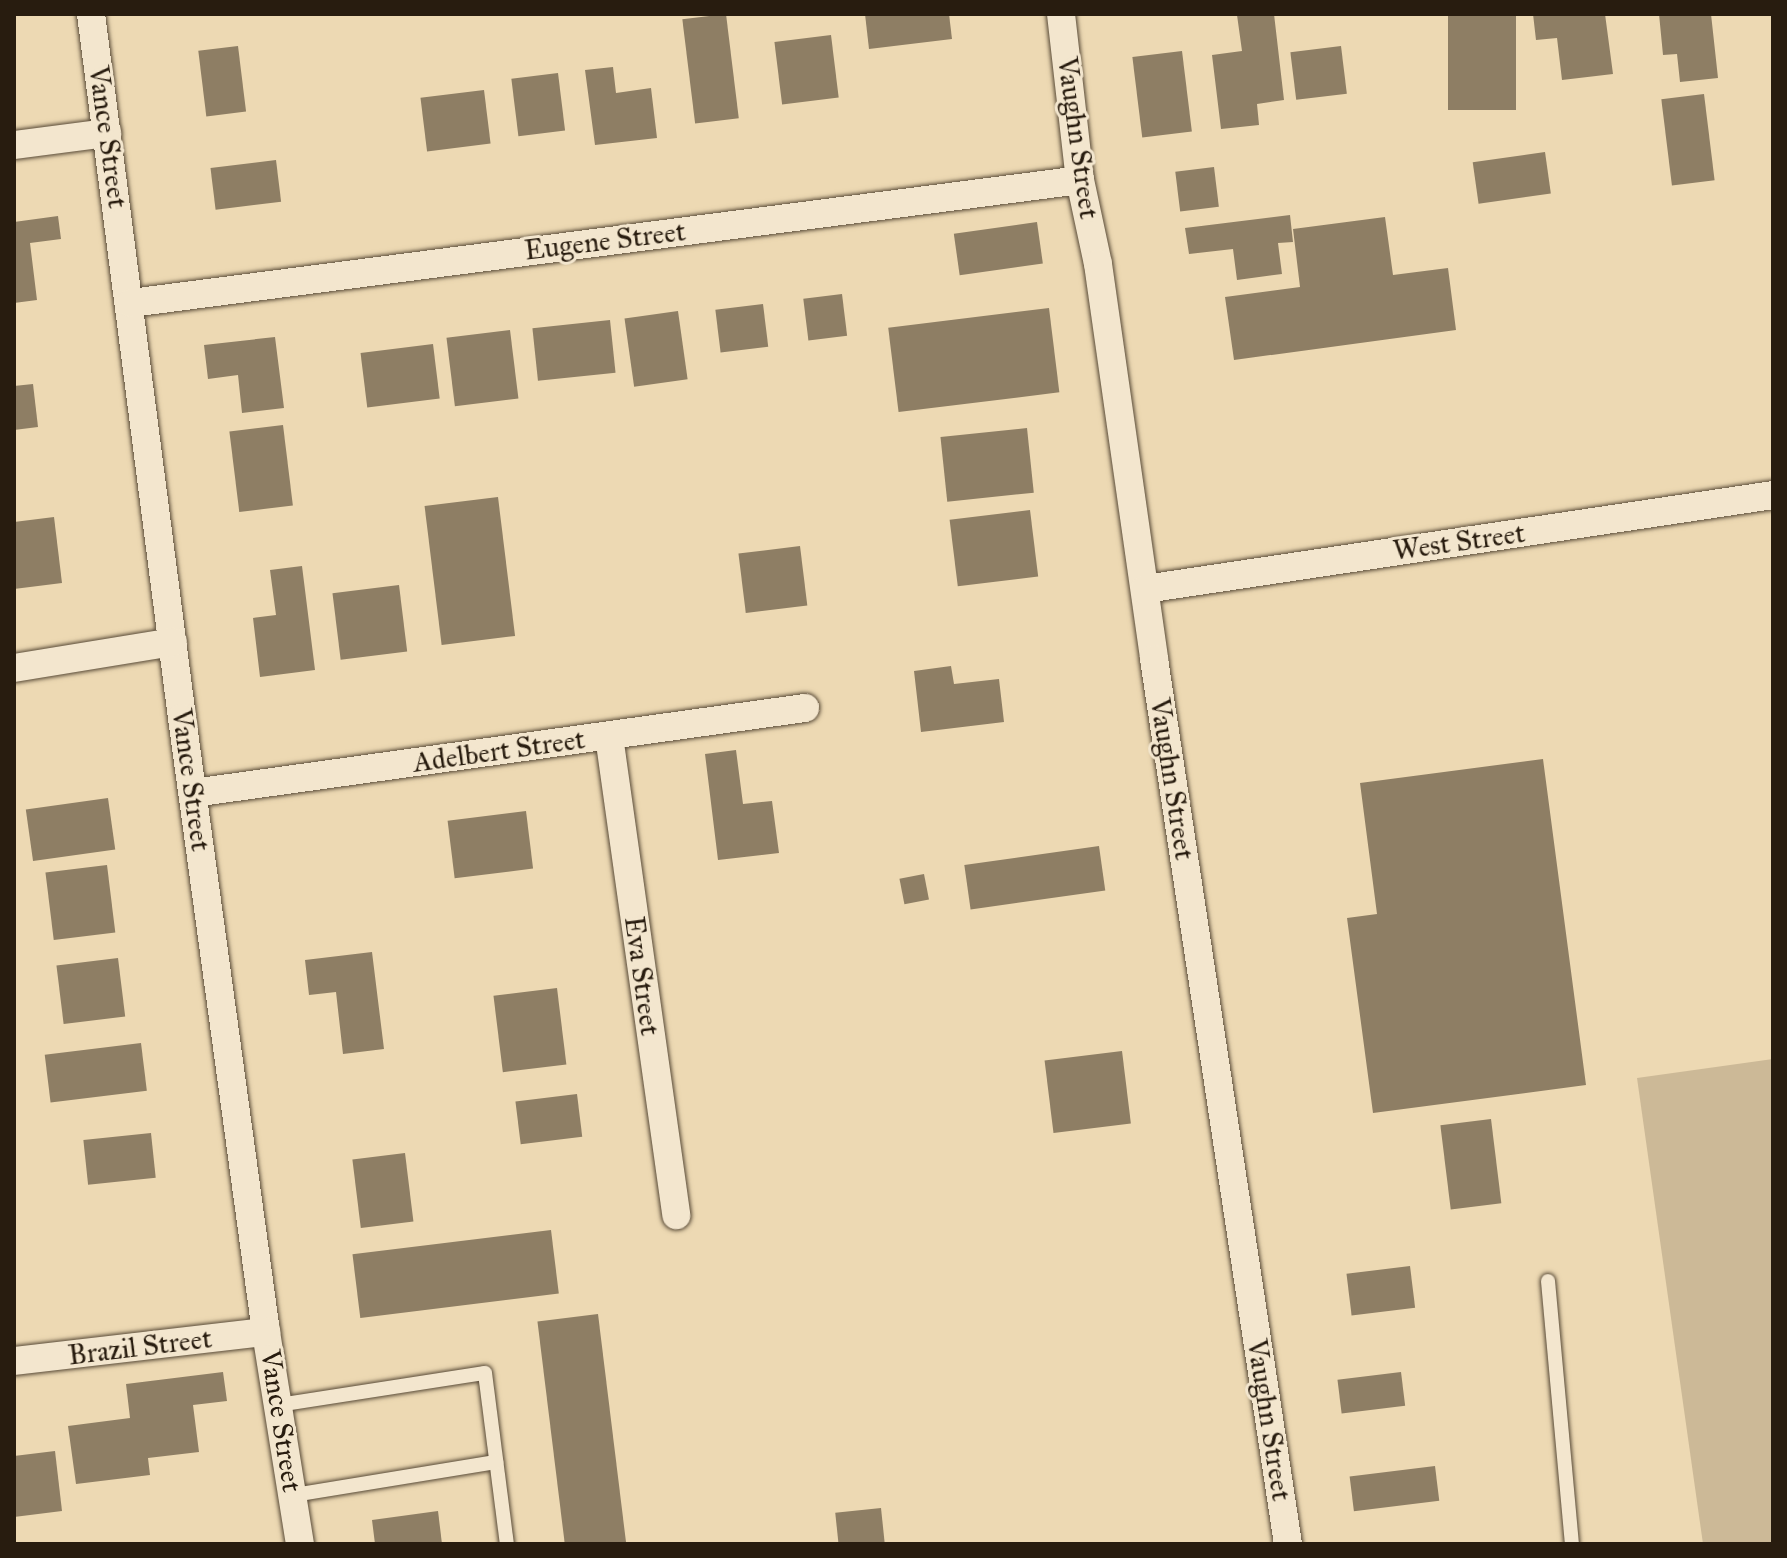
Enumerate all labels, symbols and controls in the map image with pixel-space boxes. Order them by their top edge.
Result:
street label: Vaughn Street [1050,55,1106,221]
street label: Vance Street [81,64,135,210]
street label: Eugene Street [523,214,687,268]
street label: West Street [1391,516,1527,568]
street label: Vaughn Street [1143,696,1201,862]
street label: Vance Street [164,707,218,853]
street label: Adelbert Street [411,722,587,780]
street label: Eva Street [617,914,667,1038]
street label: Brazil Street [66,1322,214,1372]
street label: Vaughn Street [1240,1337,1298,1503]
street label: Vance Street [253,1348,309,1494]

